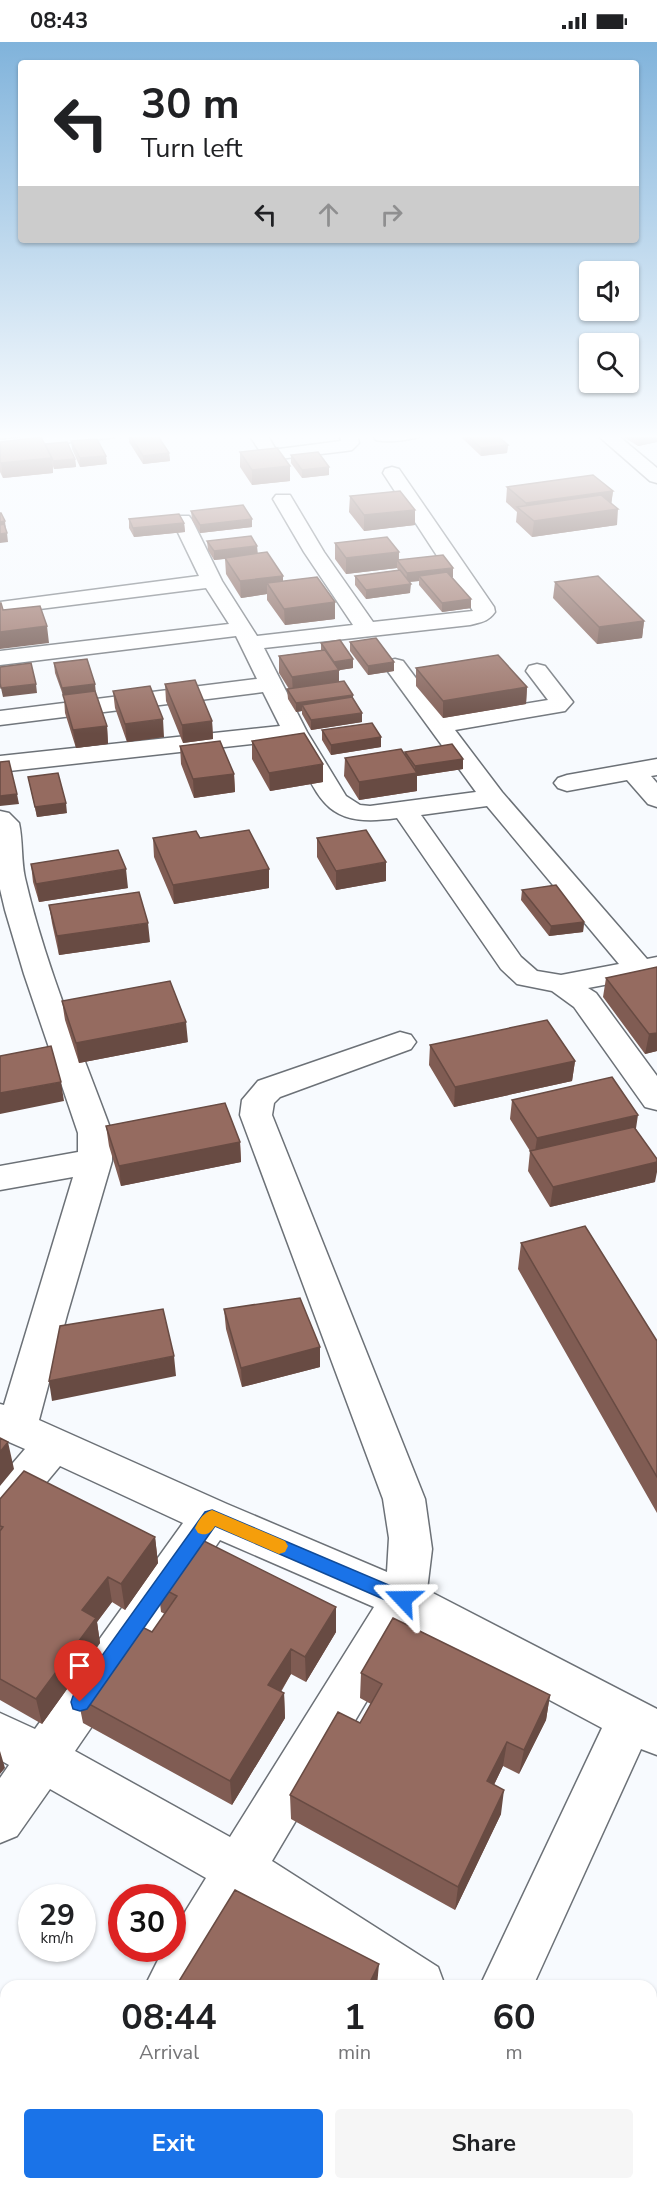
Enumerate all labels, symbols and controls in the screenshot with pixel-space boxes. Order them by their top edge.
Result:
text: 08:43 [30,6,88,36]
text: 30 m [141,76,240,133]
icon: left [42,84,120,162]
text: Turn left [141,130,242,167]
icon: left [249,198,282,231]
icon: ahead [312,198,345,231]
icon: right [375,198,408,231]
map controls [579,261,639,393]
button: sound [579,261,639,321]
button: search [579,333,639,393]
position arrow [371,1567,435,1631]
pin [54,1640,105,1702]
icon: arrive [63,1649,96,1682]
speed limit sign: 30 [108,1884,186,1962]
text: 29 [39,1895,75,1936]
text: km/h [40,1928,74,1948]
text: 08:44 [121,1993,217,2042]
text: 1 [344,1993,365,2042]
text: 60 [492,1993,536,2042]
text: Arrival [139,2039,199,2066]
text: min [338,2039,371,2066]
text: m [505,2039,523,2066]
button: Exit [24,2109,323,2178]
button: Share [335,2109,633,2178]

